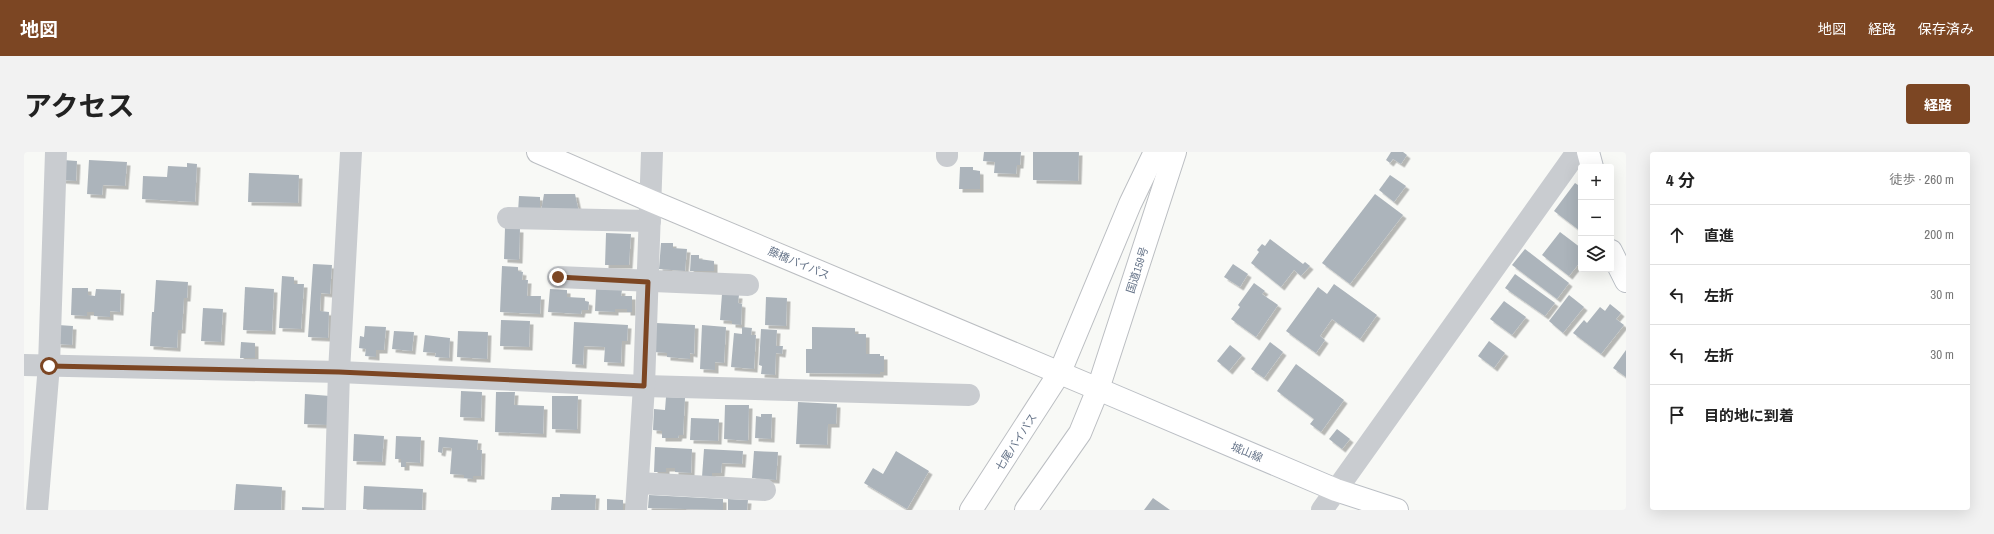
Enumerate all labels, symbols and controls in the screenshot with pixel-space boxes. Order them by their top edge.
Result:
text: 地図 [20,16,58,42]
text: 地図 [1818,20,1846,38]
text: 経路 [1868,20,1896,38]
text: 保存済み [1918,20,1974,38]
button: 経路 [1906,84,1970,124]
text: アクセス [24,87,135,125]
map controls [1578,164,1614,272]
button: + [1578,164,1614,200]
text: 4 分 [1666,168,1695,191]
text: 徒歩 · 260 m [1889,171,1954,188]
button: − [1578,200,1614,236]
icon: ahead [1666,224,1688,246]
text: 直進 [1704,225,1734,246]
text: 200 m [1924,226,1954,243]
button: layers [1578,236,1614,272]
street label: 藤橋バイパス [766,244,832,282]
street label: 国道159号 [1123,245,1151,295]
route end [549,268,567,286]
icon: left [1666,284,1688,306]
text: 左折 [1704,285,1734,306]
text: 30 m [1930,286,1954,303]
icon: left [1666,344,1688,366]
text: 左折 [1704,345,1734,366]
text: 30 m [1930,346,1954,363]
route start [40,357,58,375]
icon: arrive [1666,404,1688,426]
text: 目的地に到着 [1704,405,1794,426]
street label: 七尾バイパス [992,411,1040,473]
street label: 城山線 [1229,439,1265,465]

